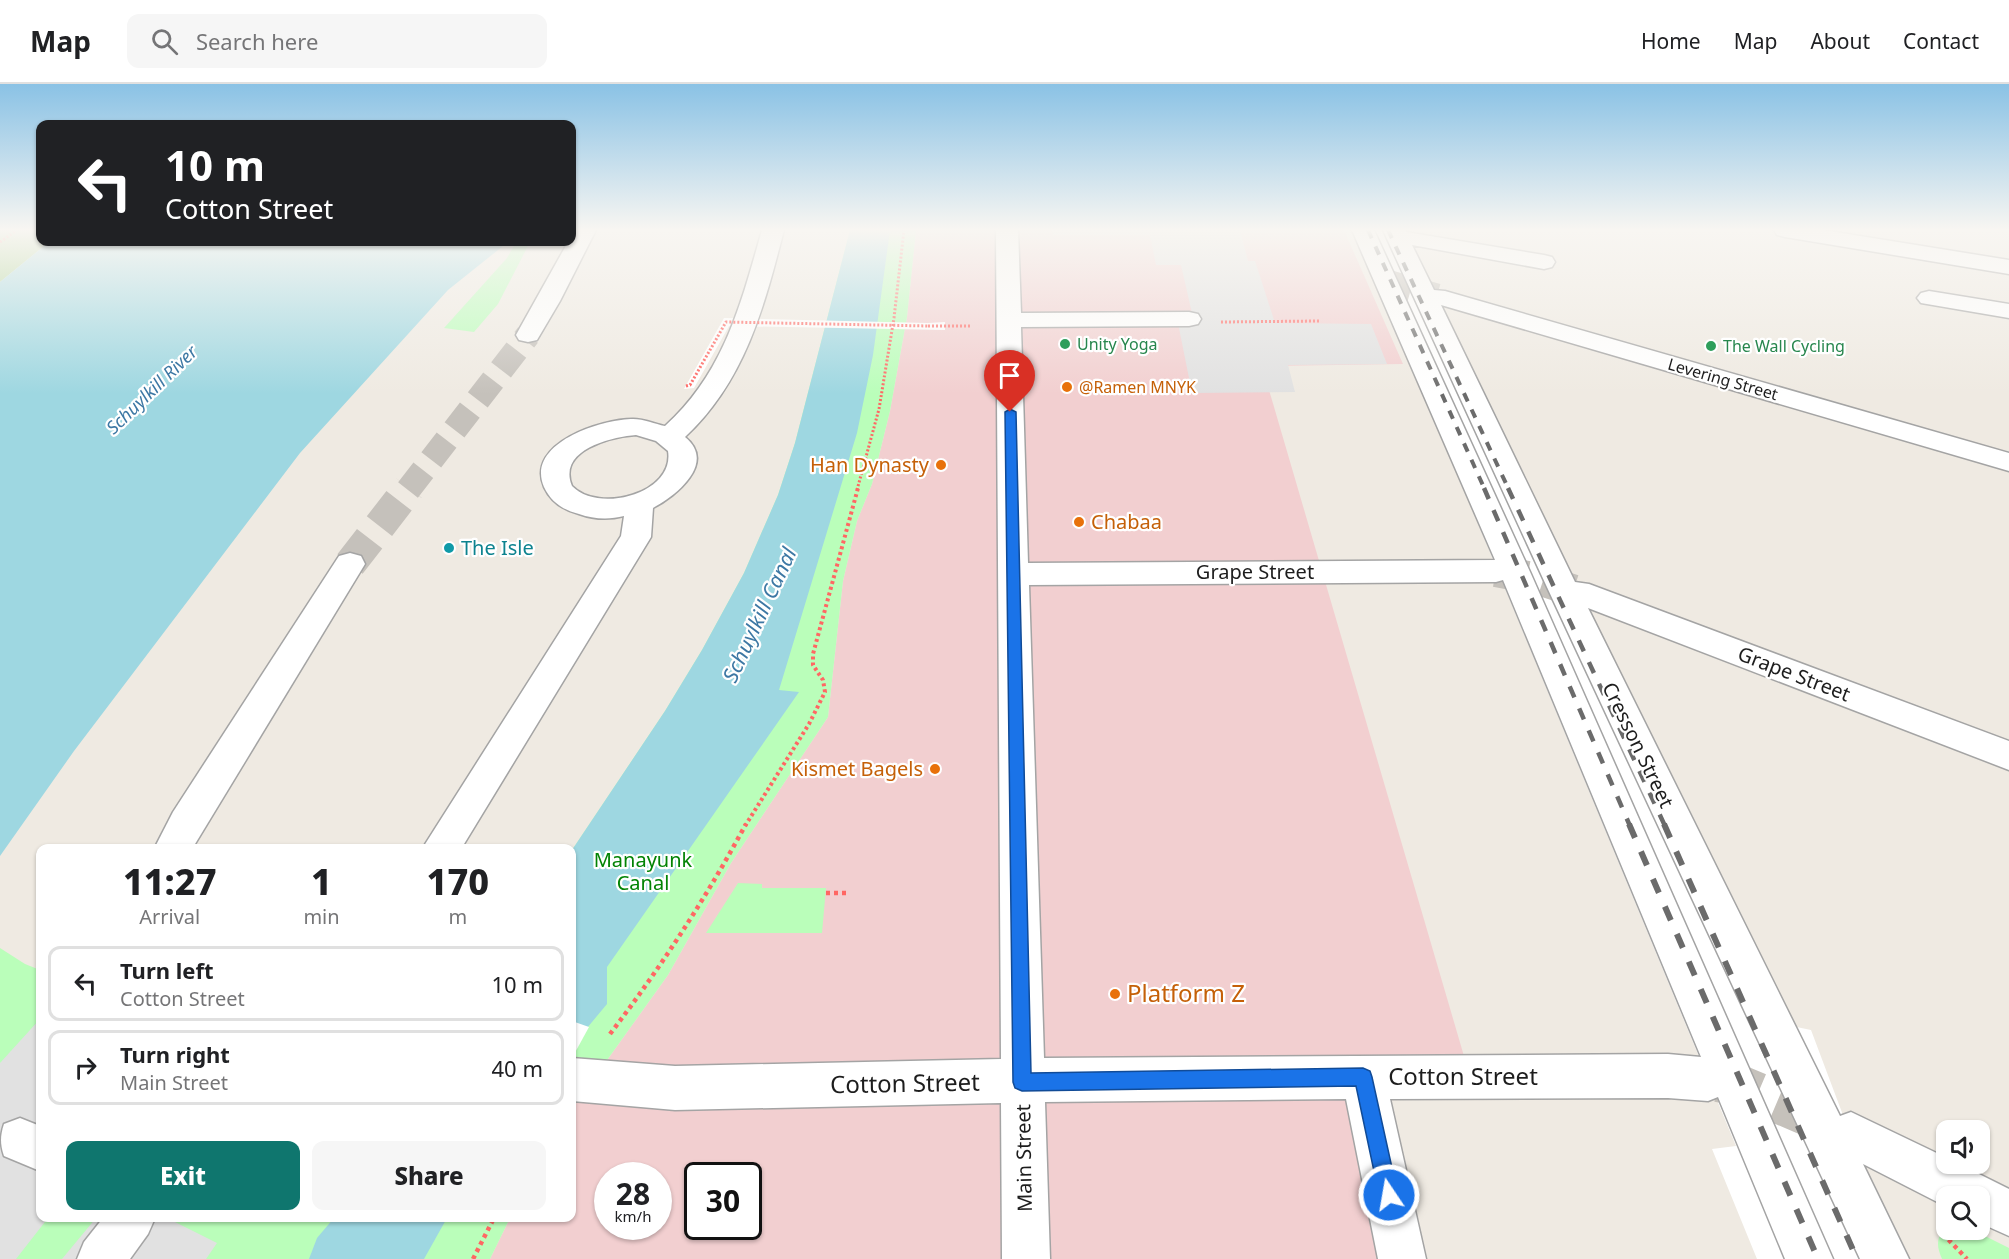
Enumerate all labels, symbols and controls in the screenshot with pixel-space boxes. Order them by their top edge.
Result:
search box [127,14,547,68]
text: Map [30,22,91,60]
icon: search [148,25,181,58]
text: Search here [196,26,318,56]
text: Home [1641,27,1701,55]
text: Map [1734,27,1777,55]
text: About [1810,27,1870,55]
text: Contact [1903,27,1979,55]
text: 10 m [165,136,265,193]
icon: left [66,144,144,222]
text: Cotton Street [165,190,333,227]
place label: Unity Yoga [1077,333,1158,355]
place label: The Wall Cycling [1723,335,1845,357]
marker: Unity Yoga [1058,337,1072,351]
water label: Schuylkill River [100,339,203,439]
marker: The Wall Cycling [1704,339,1718,353]
pin [984,350,1035,412]
street label: Levering Street [1665,353,1781,405]
icon: arrive [993,359,1026,392]
place label: @Ramen MNYK [1079,376,1196,398]
marker: @Ramen MNYK [1060,380,1074,394]
place label: Han Dynasty [810,451,930,478]
marker: Han Dynasty [934,458,948,472]
place label: Chabaa [1091,508,1162,535]
marker: Chabaa [1072,515,1086,529]
place label: The Isle [461,534,534,561]
marker: The Isle [442,541,456,555]
water label: Schuylkill Canal [716,542,803,686]
street label: Grape Street [1196,558,1314,585]
street label: Grape Street [1734,640,1854,707]
street label: Cresson Street [1596,678,1680,812]
place label: Kismet Bagels [791,755,923,782]
marker: Kismet Bagels [928,762,942,776]
park label: Manayunk Canal [594,846,693,896]
text: 11:27 [123,857,216,906]
text: 1 [311,857,332,906]
text: 170 [427,857,489,906]
text: Arrival [139,903,200,930]
text: min [303,903,340,930]
text: m [448,903,467,930]
text: Turn left [120,955,214,985]
icon: left [69,967,102,1000]
text: 10 m [492,969,543,999]
place label: Platform Z [1127,976,1245,1009]
text: Cotton Street [120,985,245,1012]
marker: Platform Z [1108,987,1122,1001]
text: Turn right [120,1039,230,1069]
icon: right [69,1051,102,1084]
text: 40 m [492,1053,543,1083]
street label: Cotton Street [1388,1059,1538,1092]
street label: Cotton Street [830,1065,980,1100]
text: Main Street [120,1069,228,1096]
street label: Main Street [1009,1104,1038,1212]
map controls [1936,1120,1990,1240]
button: sound [1936,1120,1990,1174]
button: Exit [66,1141,300,1210]
button: Share [312,1141,546,1210]
speed limit sign: 30 [684,1162,762,1240]
position arrow [1357,1163,1421,1227]
text: 28 [616,1173,650,1214]
button: search [1936,1186,1990,1240]
text: km/h [615,1206,651,1226]

